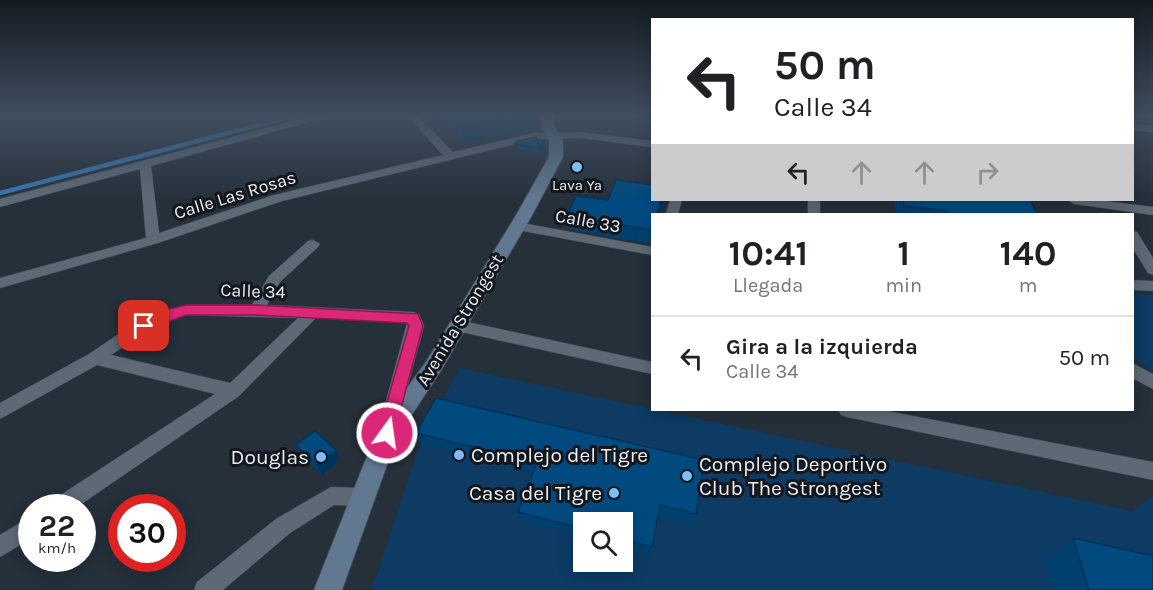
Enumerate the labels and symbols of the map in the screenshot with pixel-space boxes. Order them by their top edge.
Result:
marker: Lava Ya [570,160,584,174]
street label: Calle Las Rosas [171,166,299,224]
place label: Lava Ya [552,176,602,194]
street label: Calle 33 [554,204,622,238]
street label: Avenida Strongest [412,250,508,390]
street label: Calle 34 [220,279,286,303]
pin [118,300,169,351]
position arrow [355,401,419,465]
place label: Complejo del Tigre [471,443,648,467]
place label: Douglas [231,445,309,469]
marker: Complejo del Tigre [452,448,466,462]
marker: Douglas [314,450,328,464]
place label: Complejo Deportivo Club The Strongest [699,452,887,500]
marker: Complejo Deportivo Club The Strongest [680,469,694,483]
place label: Casa del Tigre [469,481,602,505]
marker: Casa del Tigre [607,486,621,500]
speed limit sign: 30 [108,494,186,572]

